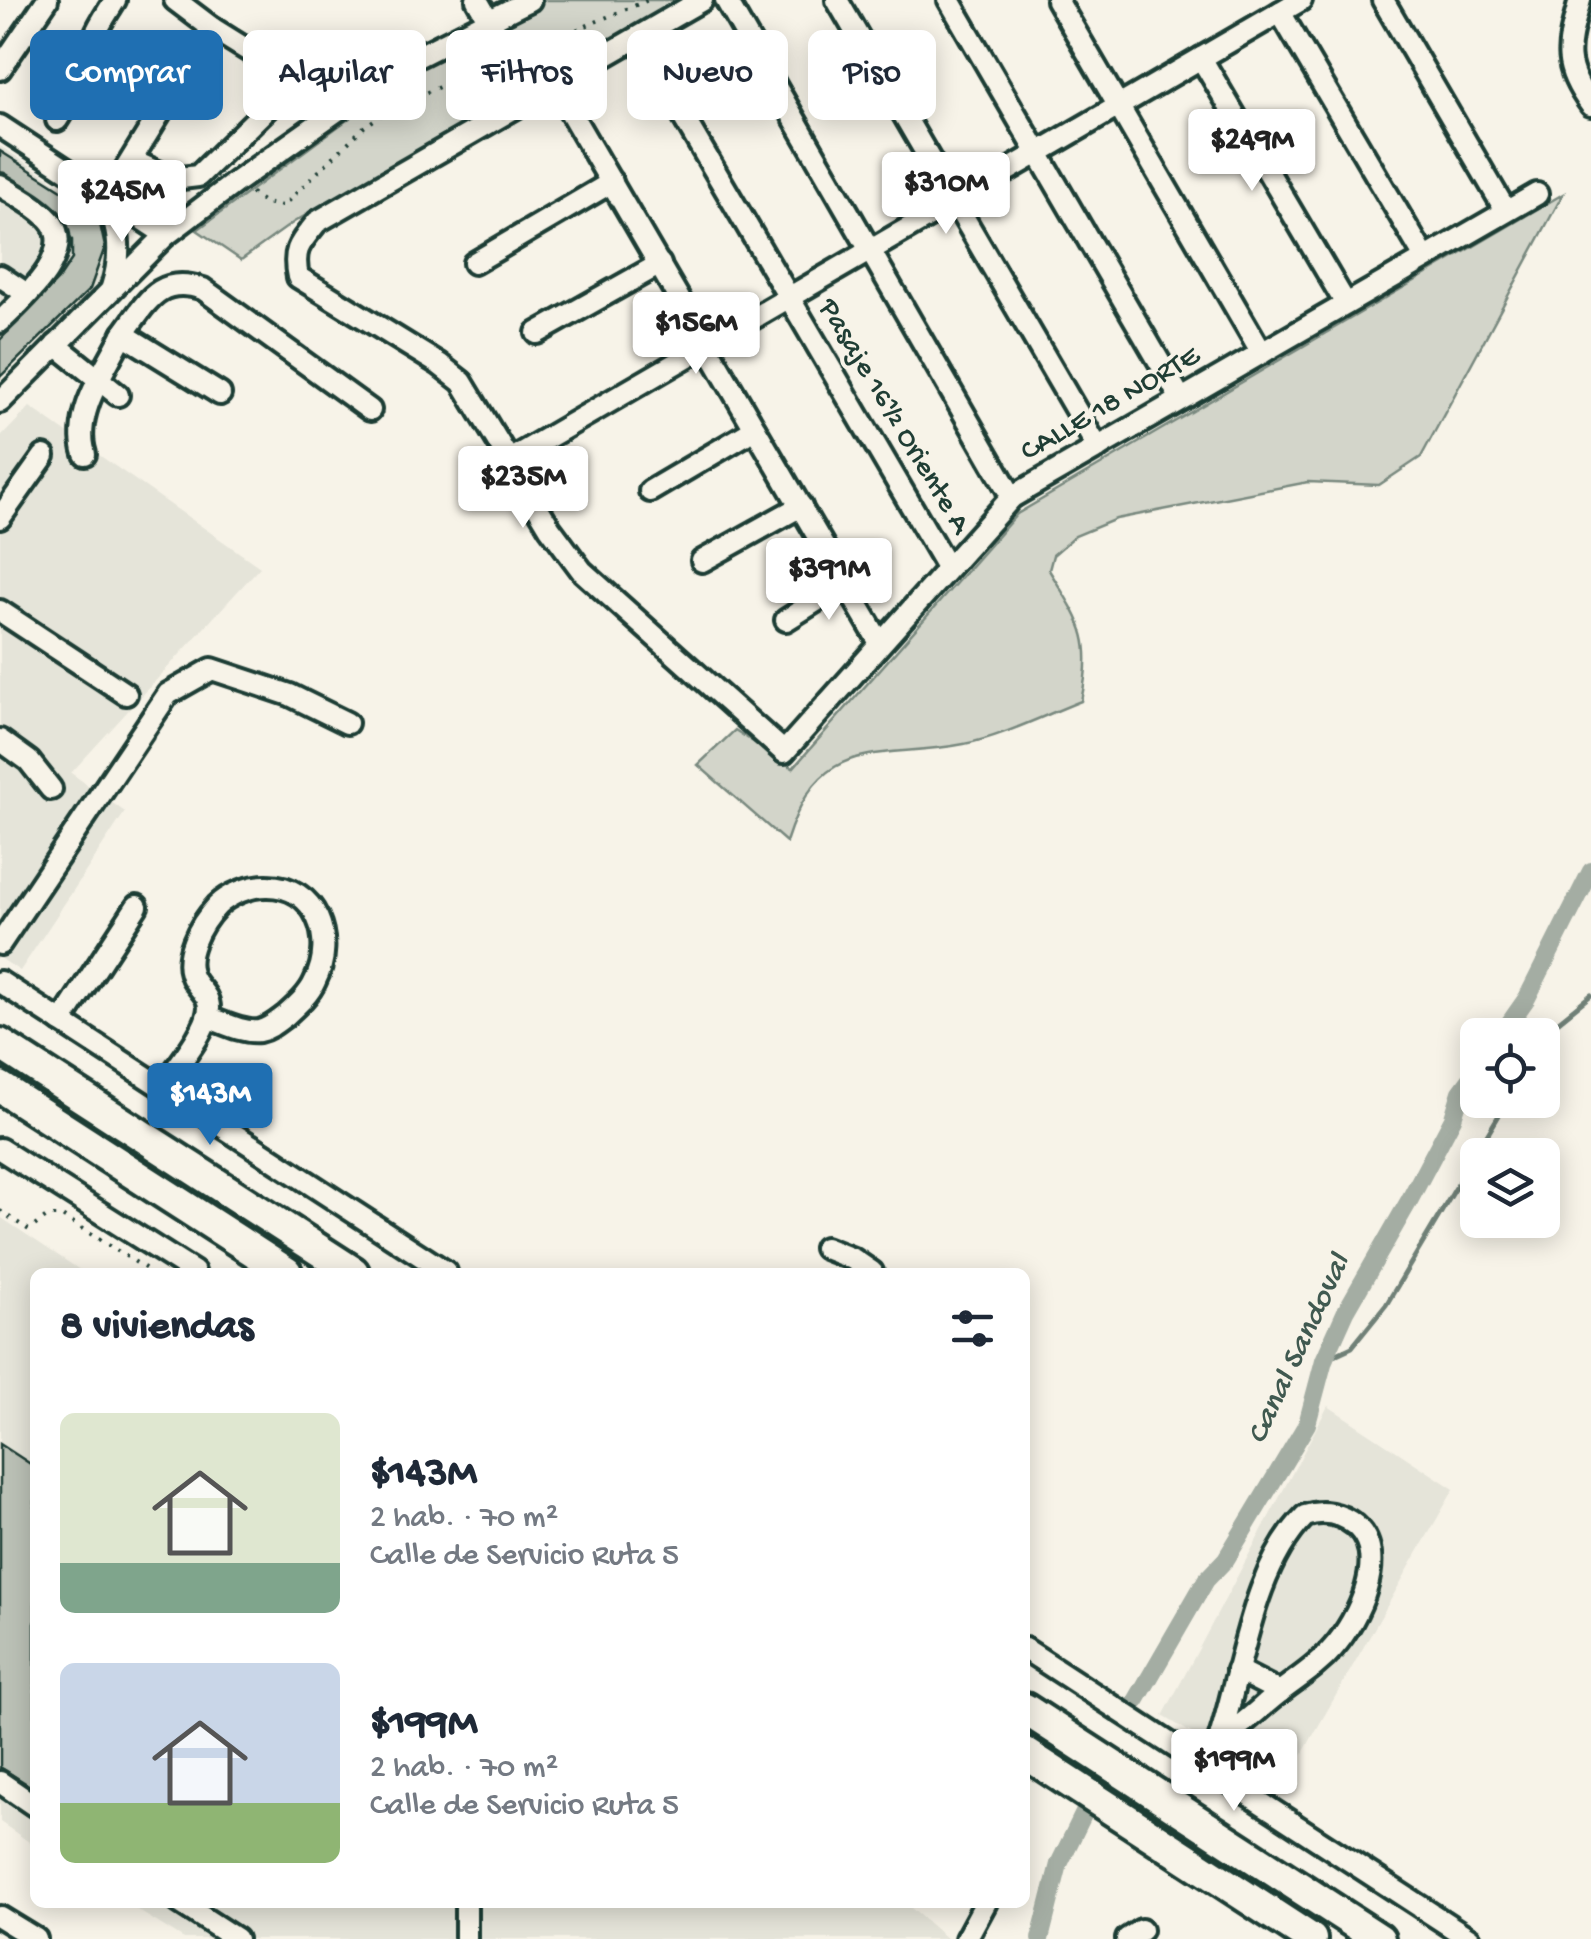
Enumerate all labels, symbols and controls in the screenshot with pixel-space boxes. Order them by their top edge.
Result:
chip: Comprar [30,30,223,120]
chip: Alquilar [243,30,426,120]
chip: Filtros [446,30,607,120]
chip: Nuevo [627,30,788,120]
chip: Piso [808,30,936,120]
pin: $249M [1182,109,1322,194]
text: $249M [1210,122,1294,160]
pin: $310M [876,152,1016,237]
pin: $245M [52,160,192,245]
text: $310M [904,165,988,203]
text: $245M [80,173,164,211]
pin: $156M [626,292,766,377]
street label: Pasaje 16½ Oriente A [809,292,978,542]
text: $156M [655,305,737,343]
street label: CALLE 18 NORTE [1015,339,1208,470]
pin: $235M [453,446,593,531]
text: $235M [480,459,566,497]
pin: $391M [759,538,899,623]
text: $391M [788,551,870,589]
map controls [1460,1018,1560,1238]
button: locate [1460,1018,1560,1118]
pin: $143M [140,1063,280,1148]
text: $143M [169,1076,251,1114]
button: layers [1460,1138,1560,1238]
water label: Canal Sandoval [1240,1247,1361,1451]
icon: filters [945,1301,1000,1356]
text: 8 viviendas [60,1304,253,1353]
text: $143M [370,1451,477,1500]
icon: home [140,1453,260,1573]
text: 2 hab. · 70 m² [370,1500,558,1538]
text: Calle de Servicio Ruta 5 [370,1538,679,1576]
text: $199M [370,1701,477,1750]
icon: home [140,1703,260,1823]
pin: $199M [1164,1729,1304,1814]
text: $199M [1193,1742,1275,1780]
text: 2 hab. · 70 m² [370,1750,558,1788]
text: Calle de Servicio Ruta 5 [370,1788,679,1826]

